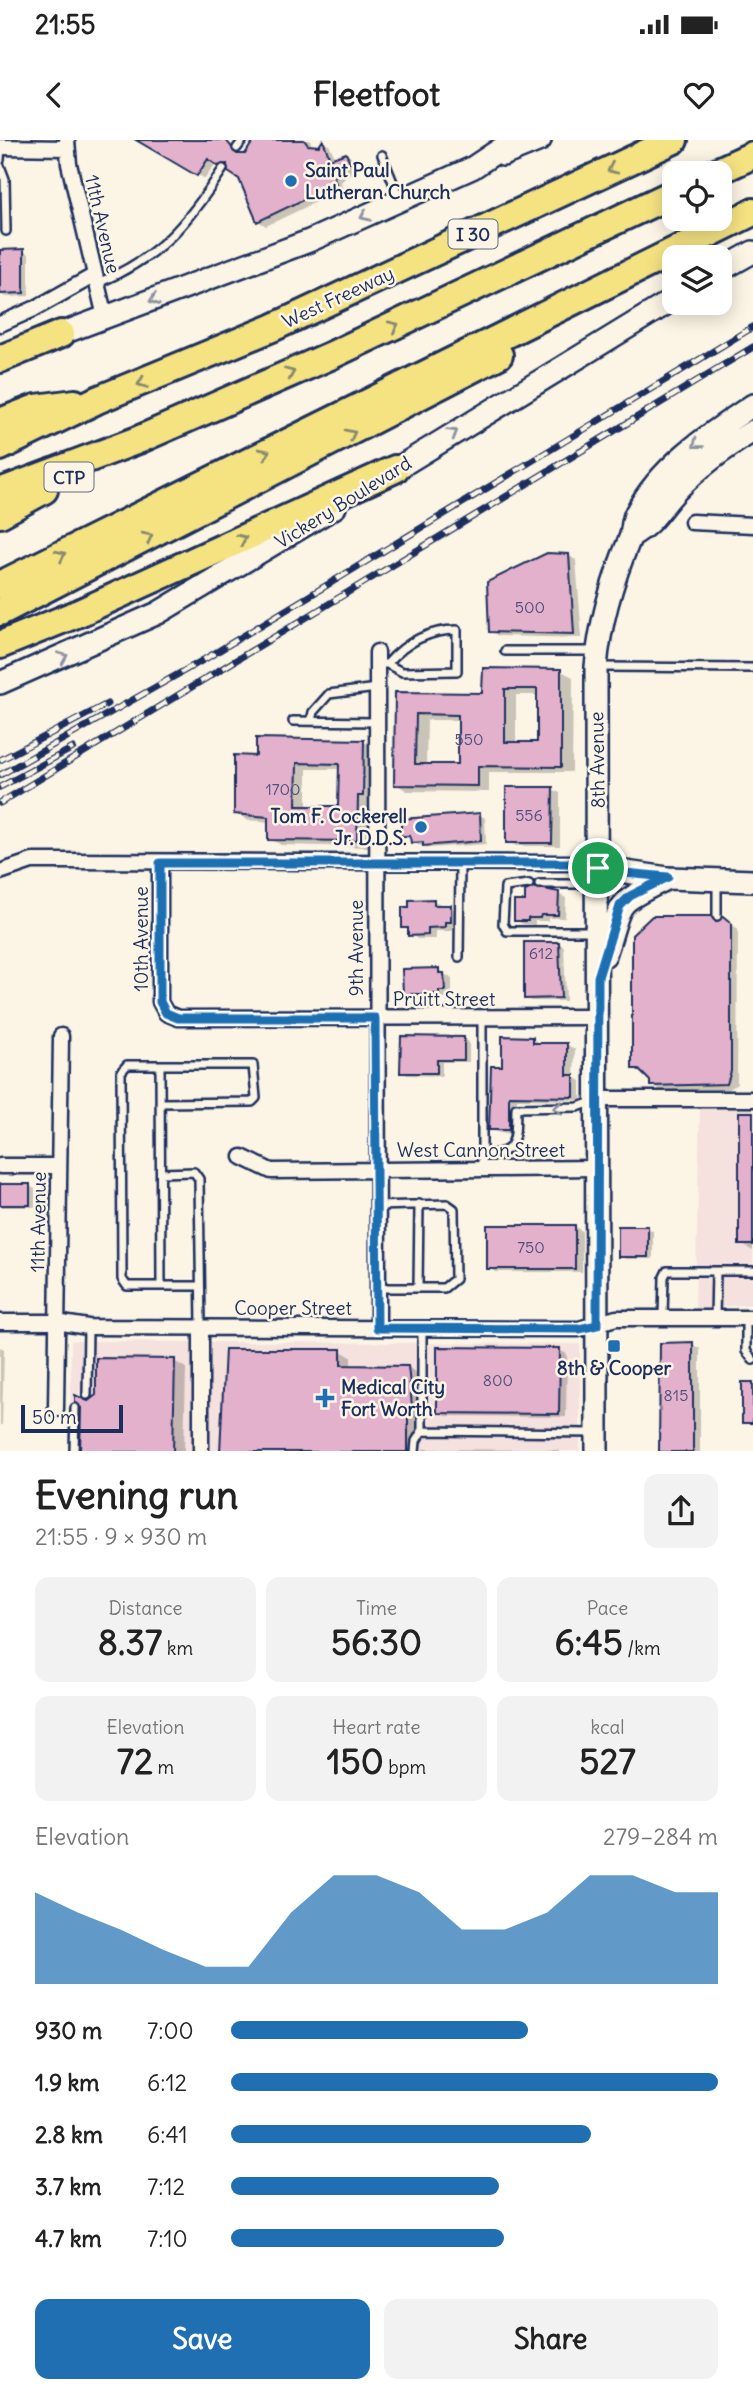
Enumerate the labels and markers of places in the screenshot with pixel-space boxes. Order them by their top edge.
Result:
place label: Saint Paul Lutheran Church [305,158,450,204]
marker: Saint Paul Lutheran Church [283,173,299,189]
place label: Tom F. Cockerell Jr. D.D.S. [270,804,407,850]
marker: Tom F. Cockerell Jr. D.D.S. [413,819,429,835]
pin [568,838,628,898]
marker: 8th & Cooper [606,1338,622,1354]
place label: 8th & Cooper [557,1356,671,1380]
place label: Medical City Fort Worth [341,1375,445,1421]
marker: Medical City Fort Worth [315,1388,335,1408]

